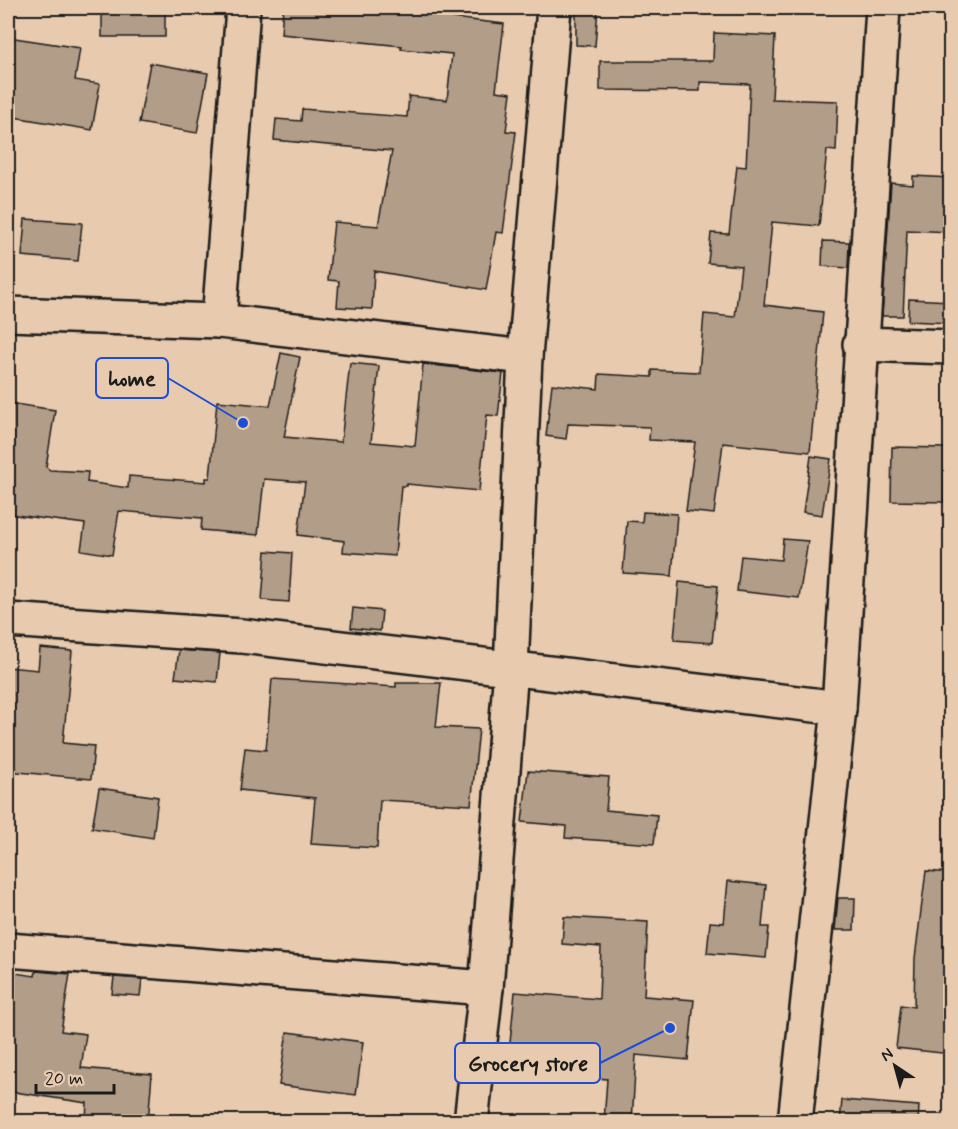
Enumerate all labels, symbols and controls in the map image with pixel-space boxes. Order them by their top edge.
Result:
callout: home [96,358,168,398]
text: home [108,366,156,394]
north arrow [865,1036,925,1096]
callout: Grocery store [455,1043,600,1083]
text: N [877,1043,898,1067]
text: Grocery store [468,1051,588,1079]
scale bar [36,1057,114,1095]
text: 20 m [45,1067,83,1091]

